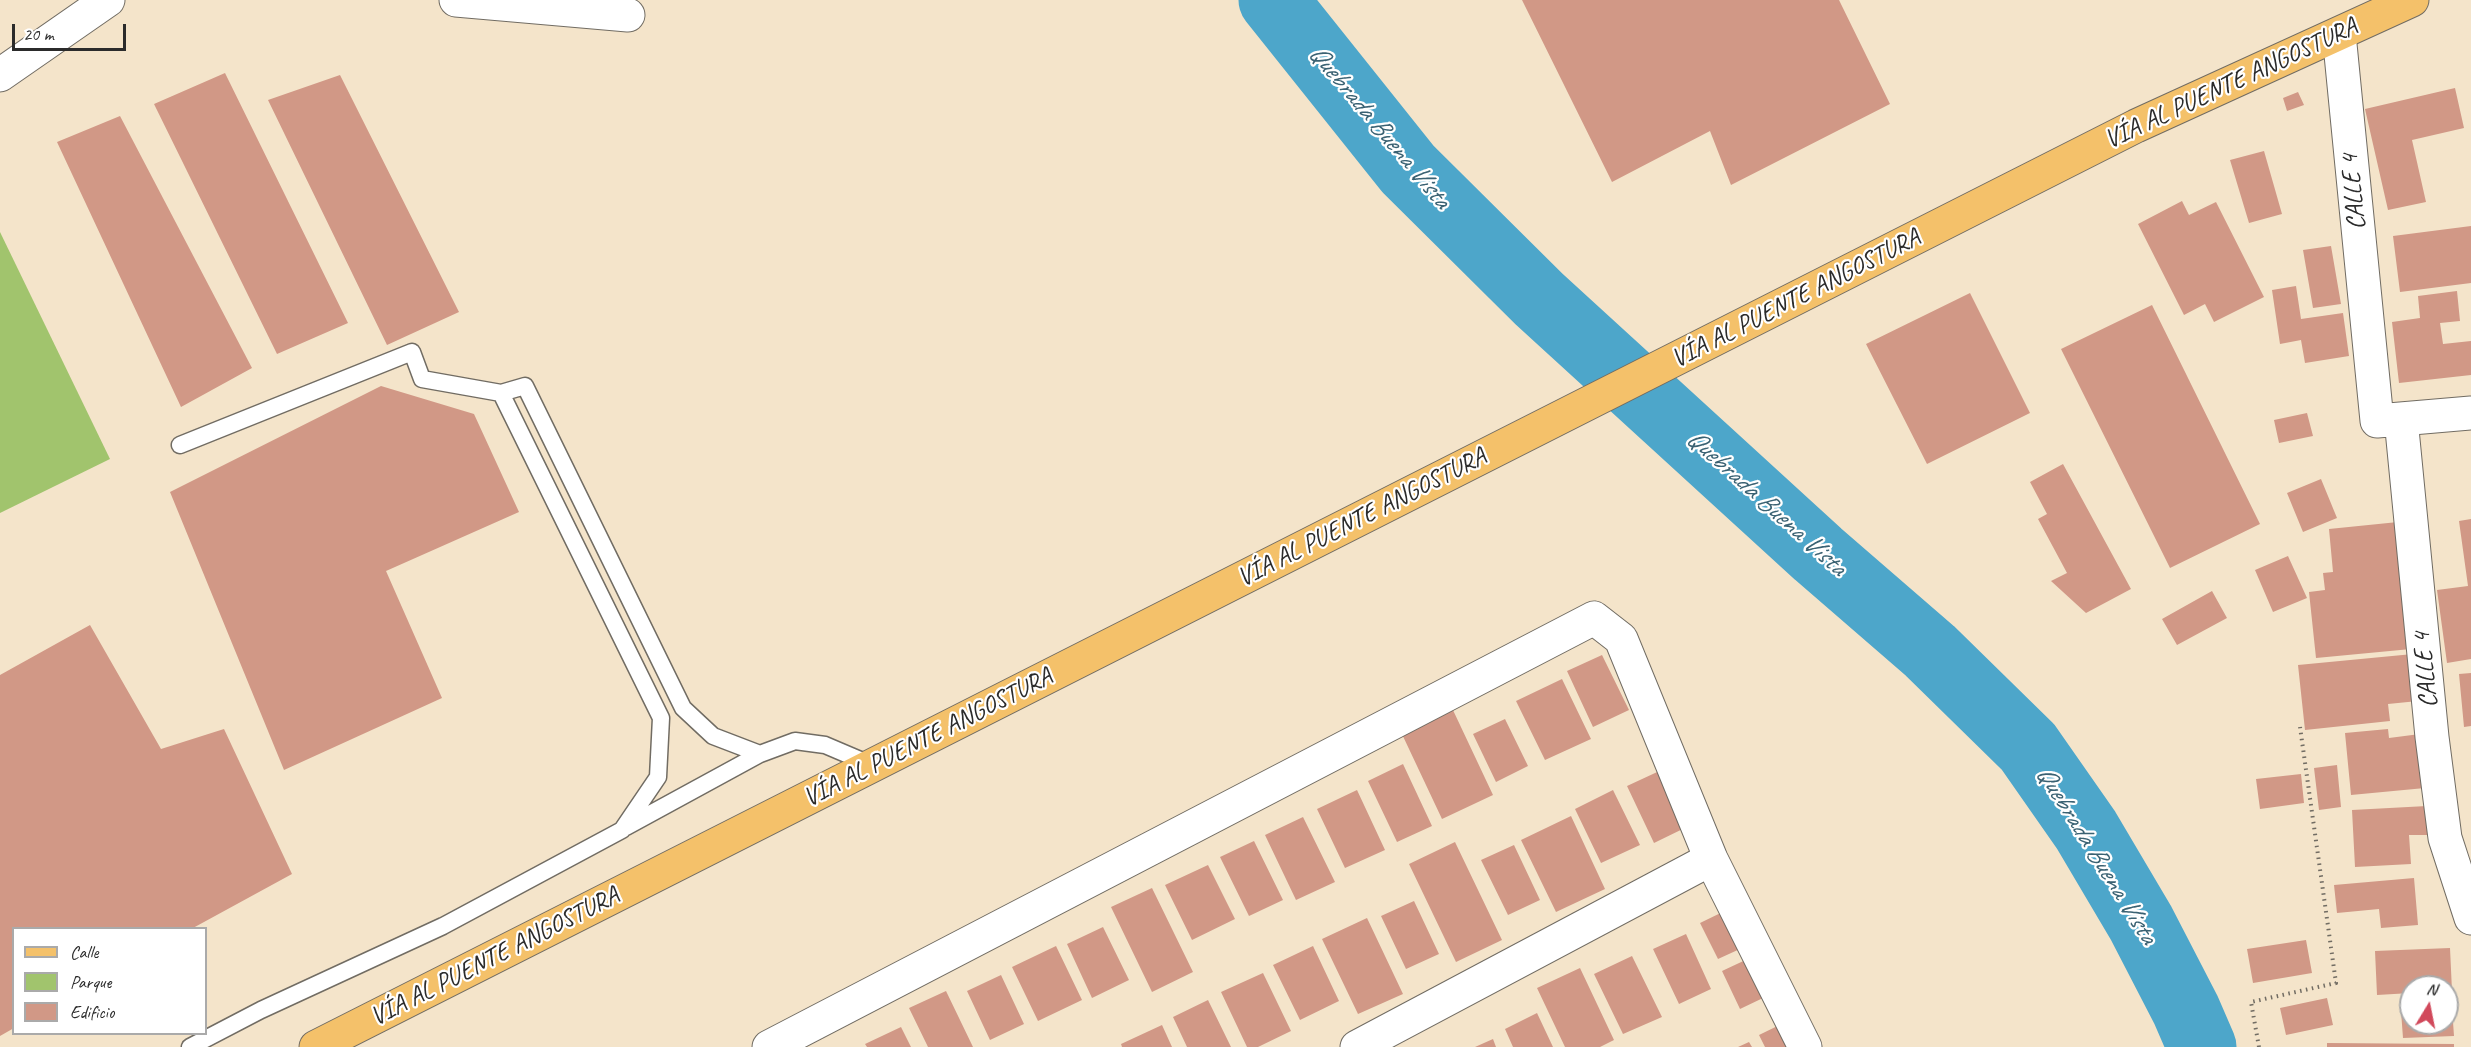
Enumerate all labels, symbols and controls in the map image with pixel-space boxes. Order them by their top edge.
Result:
scale bar [15,12,129,50]
street label: VÍA AL PUENTE ANGOSTURA [2100,12,2362,156]
text: 20 m [23,23,54,45]
water label: Quebrada Buena Vista [1301,39,1457,215]
street label: CALLE 4 [2335,153,2373,231]
street label: VÍA AL PUENTE ANGOSTURA [1666,223,1926,375]
water label: Quebrada Buena Vista [1680,423,1852,583]
street label: VÍA AL PUENTE ANGOSTURA [1232,442,1492,594]
street label: CALLE 4 [2407,631,2445,709]
street label: VÍA AL PUENTE ANGOSTURA [798,662,1058,814]
water label: Quebrada Buena Vista [2028,760,2164,950]
street label: VÍA AL PUENTE ANGOSTURA [365,881,625,1033]
legend [12,927,207,1035]
text: Calle [70,941,98,963]
text: Parque [70,971,111,993]
north arrow [2399,975,2459,1035]
text: N [2425,979,2438,1000]
text: Edificio [70,1001,114,1023]

